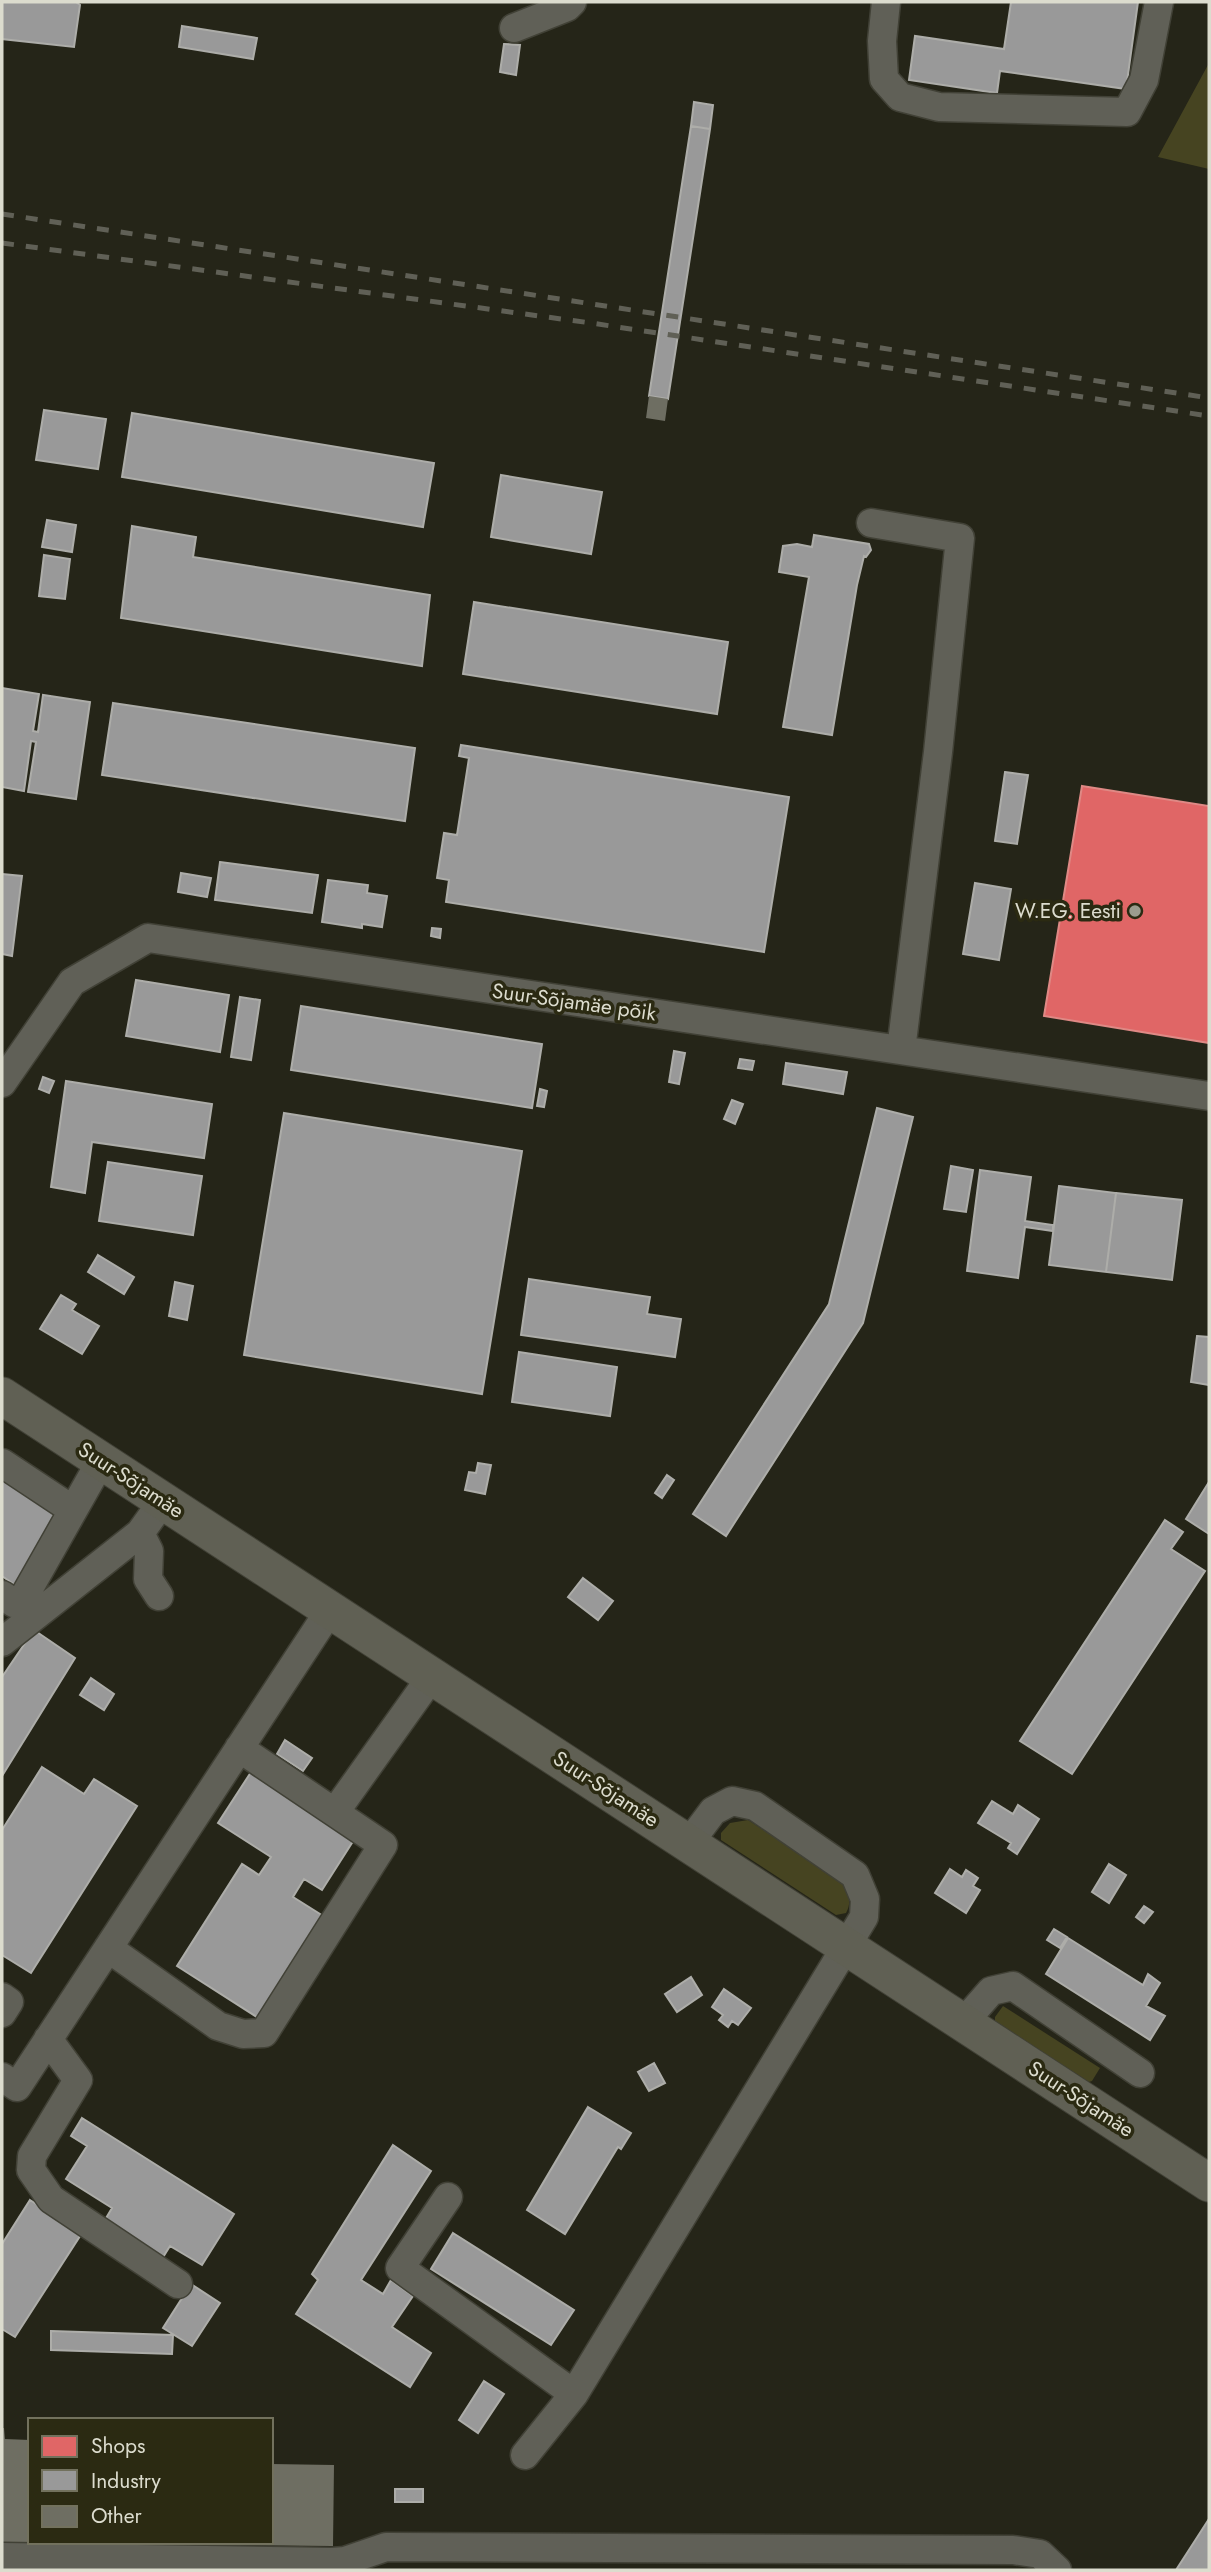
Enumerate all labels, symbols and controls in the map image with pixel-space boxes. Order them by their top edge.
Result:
place label: W.EG. Eesti [1015,896,1121,926]
marker: W.EG. Eesti [1127,903,1143,919]
street label: Suur-Sõjamäe põik [490,976,659,1028]
street label: Suur-Sõjamäe [72,1434,190,1526]
street label: Suur-Sõjamäe [547,1743,665,1835]
street label: Suur-Sõjamäe [1022,2053,1140,2145]
legend [28,2418,273,2544]
text: Shops [91,2431,145,2461]
text: Industry [91,2466,162,2496]
text: Other [91,2501,142,2531]

